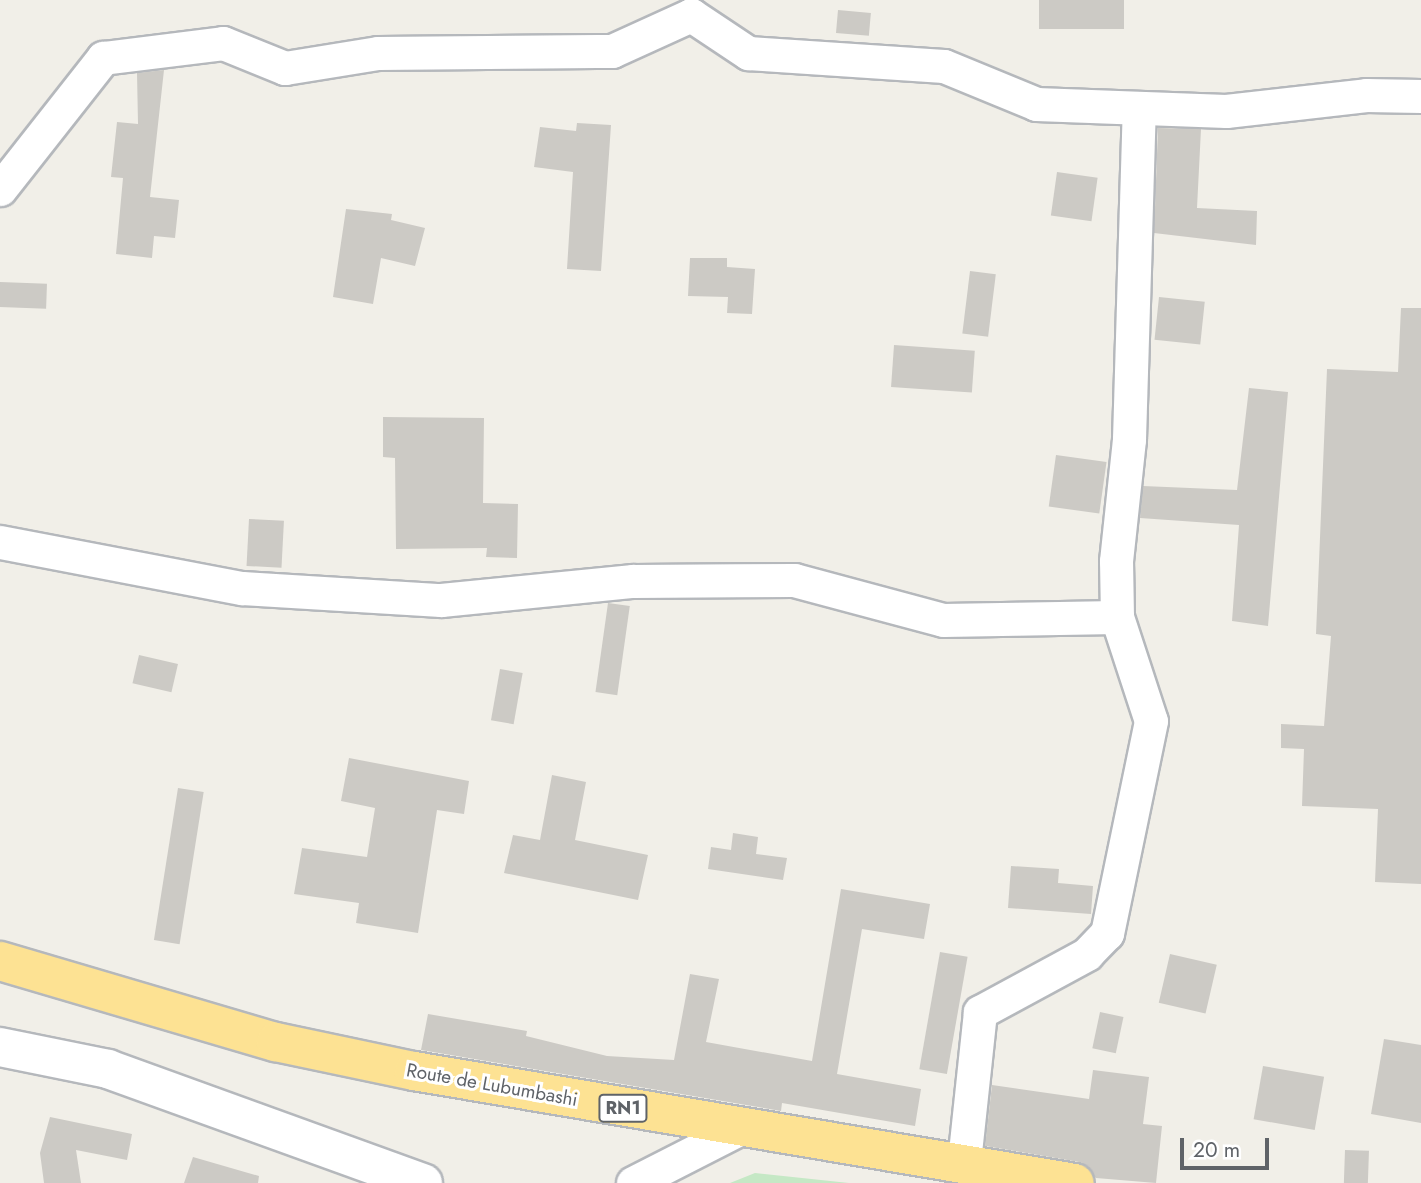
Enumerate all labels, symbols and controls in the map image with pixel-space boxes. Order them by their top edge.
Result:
street label: Route de Lubumbashi [405,1059,579,1111]
road number: RN1 [597,1093,649,1122]
scale bar [1183,1124,1272,1168]
text: 20 m [1193,1135,1240,1165]

